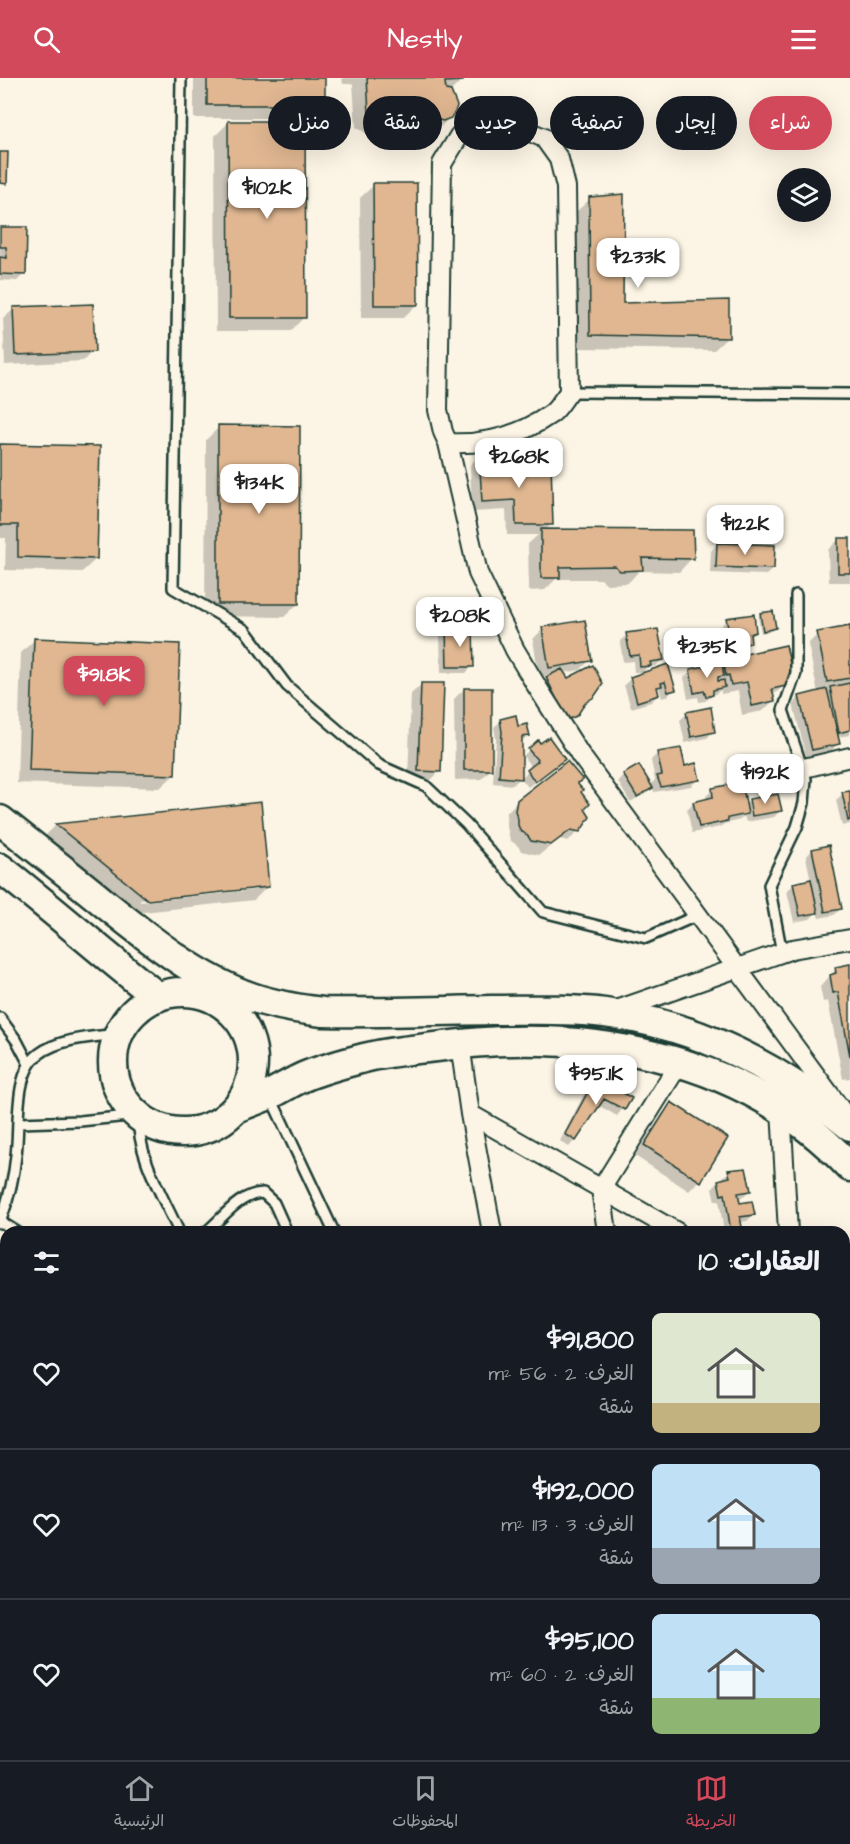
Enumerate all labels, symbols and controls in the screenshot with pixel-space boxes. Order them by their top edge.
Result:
text: Nestly [387,20,463,58]
icon: search [30,23,63,56]
icon: menu [787,23,820,56]
chip: منزل [268,96,351,150]
chip: شقة [363,96,442,150]
chip: جديد [454,96,538,150]
chip: تصفية [550,96,644,150]
chip: إيجار [656,96,737,150]
chip: شراء [749,96,832,150]
map controls [777,168,831,222]
button: layers [777,168,831,222]
pin: $102K [225,169,309,220]
text: $102K [242,174,292,202]
pin: $233K [596,238,680,289]
text: $233K [610,243,666,271]
pin: $268K [477,438,561,489]
text: $268K [489,443,549,471]
pin: $134K [217,464,301,515]
text: $134K [234,469,284,497]
pin: $122K [703,505,787,556]
text: $122K [721,510,769,538]
pin: $208K [418,597,502,648]
text: $208K [430,602,490,630]
pin: $235K [665,628,749,679]
text: $235K [677,633,737,661]
pin: $91.8K [55,656,153,707]
text: $91.8K [78,661,130,689]
pin: $192K [723,754,807,805]
text: $192K [741,759,789,787]
pin: $95.1K [547,1055,645,1106]
text: $95.1K [569,1060,623,1088]
text: العقارات: 10 [698,1244,820,1280]
icon: filters [30,1246,63,1279]
text: $91,800 [547,1322,634,1358]
icon: home [700,1337,772,1409]
icon: heart [30,1357,63,1390]
text: الغرف: 2 · 56 m² [488,1360,634,1388]
text: شقة [599,1393,634,1421]
text: $192,000 [533,1473,634,1509]
icon: home [700,1488,772,1560]
icon: heart [30,1508,63,1541]
text: الغرف: 3 · 113 m² [501,1511,634,1539]
text: شقة [599,1544,634,1572]
text: $95,100 [546,1623,634,1659]
icon: home [700,1638,772,1710]
icon: heart [30,1658,63,1691]
text: الغرف: 2 · 60 m² [490,1661,634,1689]
text: شقة [599,1694,634,1722]
tab: الرئيسية [114,1772,164,1835]
tab: المحفوظات [392,1772,458,1835]
tab: الخريطة [686,1772,736,1835]

